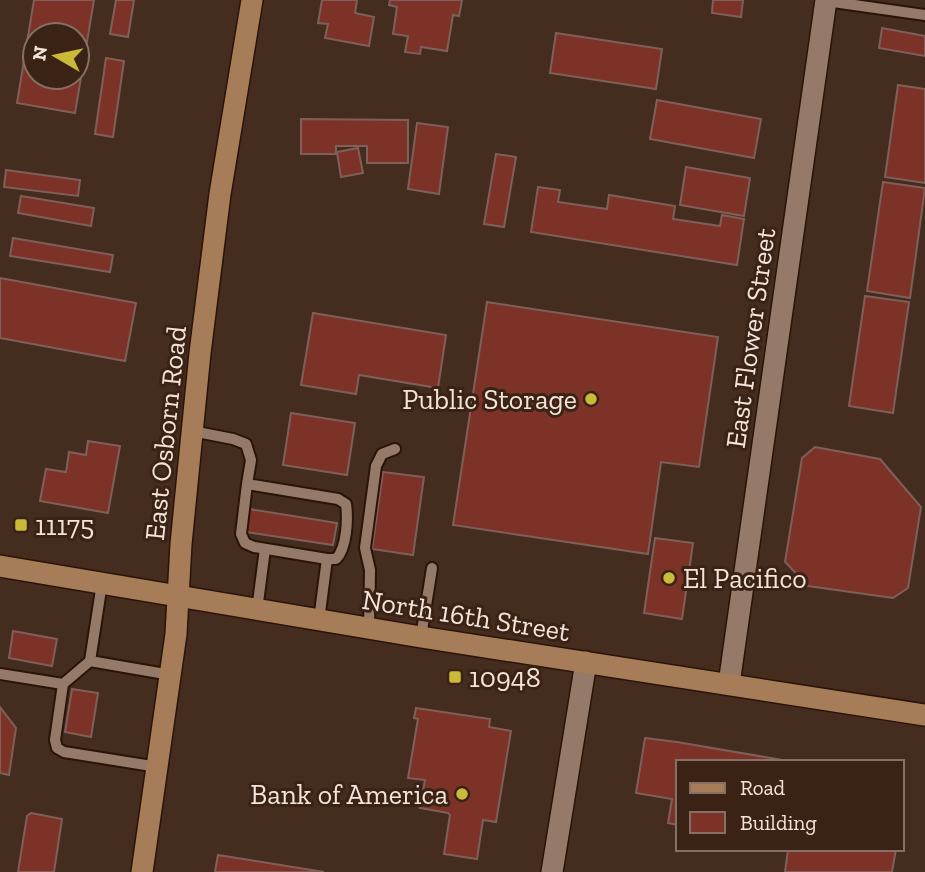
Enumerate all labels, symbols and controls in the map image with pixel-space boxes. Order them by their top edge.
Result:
north arrow [21,21,91,91]
text: N [27,44,52,62]
street label: East Flower Street [719,225,782,450]
street label: East Osborn Road [138,324,193,542]
place label: Public Storage [402,383,577,416]
marker: Public Storage [583,391,599,407]
place label: 11175 [35,509,94,542]
marker: 11175 [13,517,29,533]
place label: El Pacifico [683,562,807,595]
marker: El Pacifico [661,570,677,586]
street label: North 16th Street [360,583,573,648]
place label: 10948 [469,661,541,694]
marker: 10948 [447,669,463,685]
legend [676,760,904,851]
text: Road [740,775,786,800]
place label: Bank of America [250,778,448,811]
marker: Bank of America [454,786,470,802]
text: Building [740,810,817,835]

